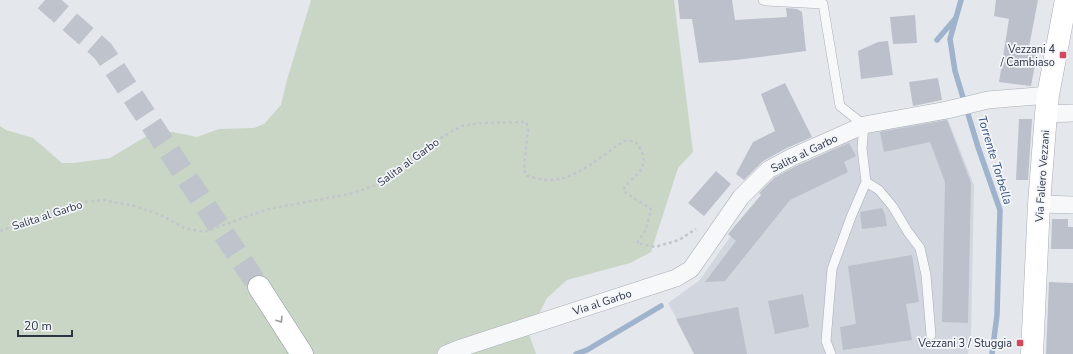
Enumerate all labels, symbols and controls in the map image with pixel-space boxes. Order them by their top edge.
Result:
place label: Vezzani 4 / Cambiaso [999,42,1055,70]
marker: Vezzani 4 / Cambiaso [1058,50,1068,60]
water label: Torrente Torbella [974,113,1016,207]
street label: Via Faliero Vezzani [1032,129,1053,224]
street label: Salita al Garbo [768,131,840,176]
street label: Salita al Garbo [374,135,442,190]
street label: Salita al Garbo [10,197,84,234]
street label: Via al Garbo [570,286,633,319]
scale bar [18,312,72,338]
one-way arrow [275,316,283,323]
text: 20 m [24,318,52,334]
place label: Vezzani 3 / Stuggia [917,336,1012,351]
marker: Vezzani 3 / Stuggia [1015,338,1025,348]

